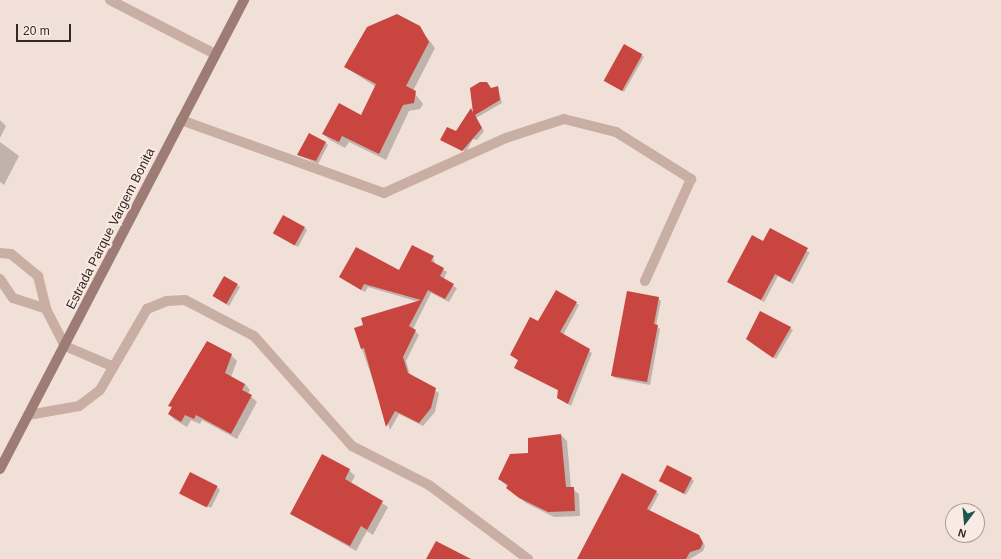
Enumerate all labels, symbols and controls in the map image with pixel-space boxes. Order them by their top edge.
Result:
scale bar [18,16,73,42]
text: 20 m [23,24,50,38]
street label: Estrada Parque Vargem Bonita [63,146,159,312]
north arrow [945,503,985,543]
text: N [956,527,967,540]

